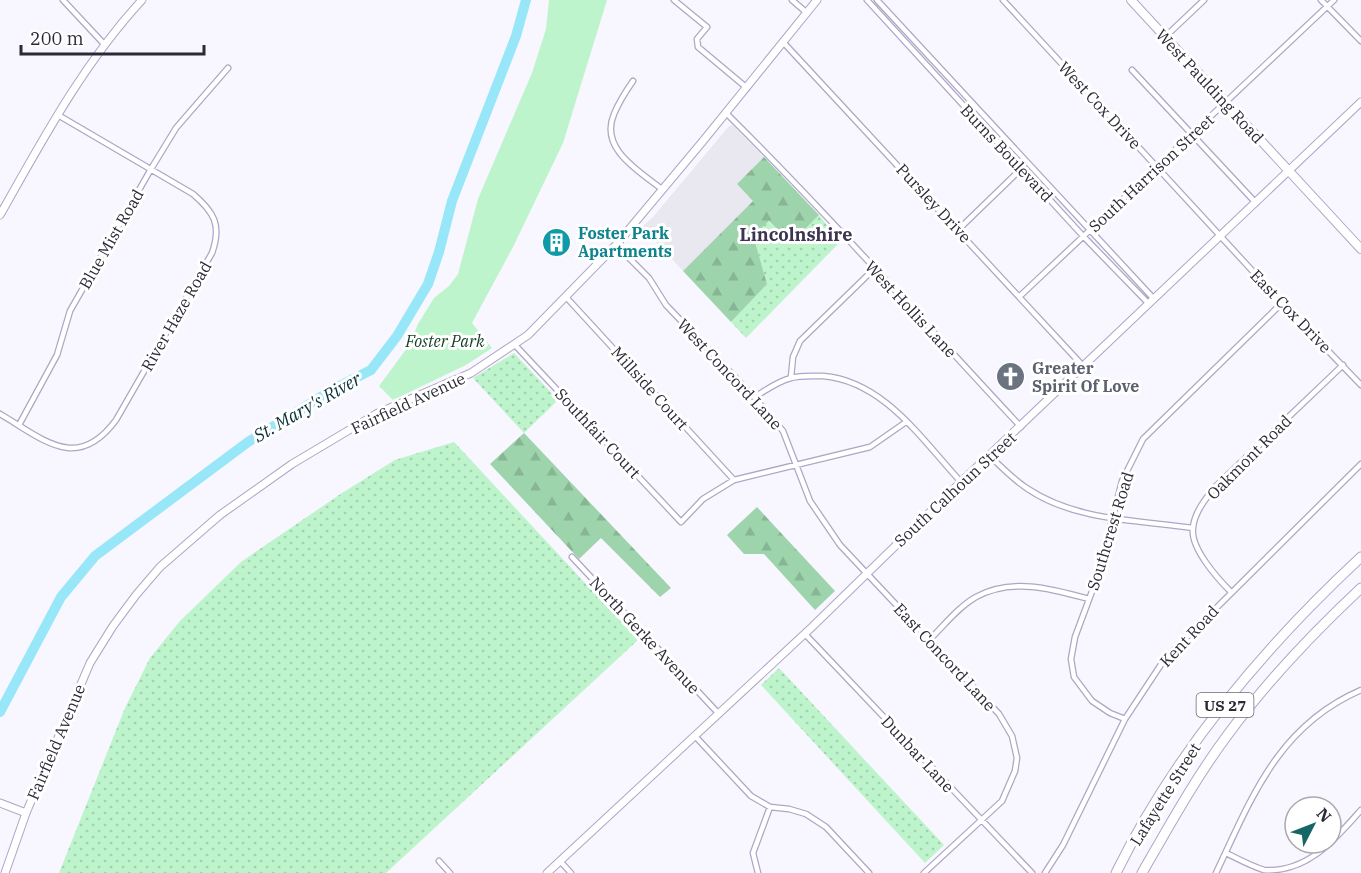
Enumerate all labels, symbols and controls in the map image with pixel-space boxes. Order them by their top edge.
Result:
scale bar [21,18,204,56]
street label: West Paulding Road [1152,25,1268,148]
text: 200 m [30,27,84,50]
street label: West Cox Drive [1054,57,1146,153]
street label: Burns Boulevard [957,100,1058,206]
street label: South Harrison Street [1084,110,1218,236]
street label: Pursley Drive [892,159,976,247]
street label: Blue Mist Road [74,185,148,292]
place label: Foster Park Apartments [578,223,672,261]
district label: Lincolnshire [740,223,852,246]
building icon: Foster Park Apartments [541,226,573,258]
street label: West Hollis Lane [861,256,961,362]
street label: River Haze Road [137,257,216,374]
street label: East Cox Drive [1246,265,1336,357]
street label: West Concord Lane [673,314,787,434]
park label: Foster Park [405,331,485,351]
street label: Millside Court [607,342,693,434]
place label: Greater Spirit Of Love [1032,358,1139,396]
church icon: Greater Spirit Of Love [995,361,1027,393]
water label: St. Mary's River [248,366,366,448]
street label: Fairfield Avenue [348,368,468,438]
street label: Southfair Court [551,384,645,483]
street label: Oakmont Road [1202,410,1296,504]
street label: South Calhoun Street [890,427,1020,551]
street label: Southcrest Road [1082,469,1138,593]
street label: North Gerke Avenue [586,572,704,698]
street label: East Concord Lane [890,599,1000,715]
street label: Kent Road [1155,601,1223,671]
street label: Fairfield Avenue [23,681,89,803]
road number: US 27 [1196,693,1254,717]
street label: Dunbar Lane [877,711,959,797]
street label: Lafayette Street [1125,739,1205,849]
north arrow [1283,795,1343,855]
text: N [1312,804,1336,826]

